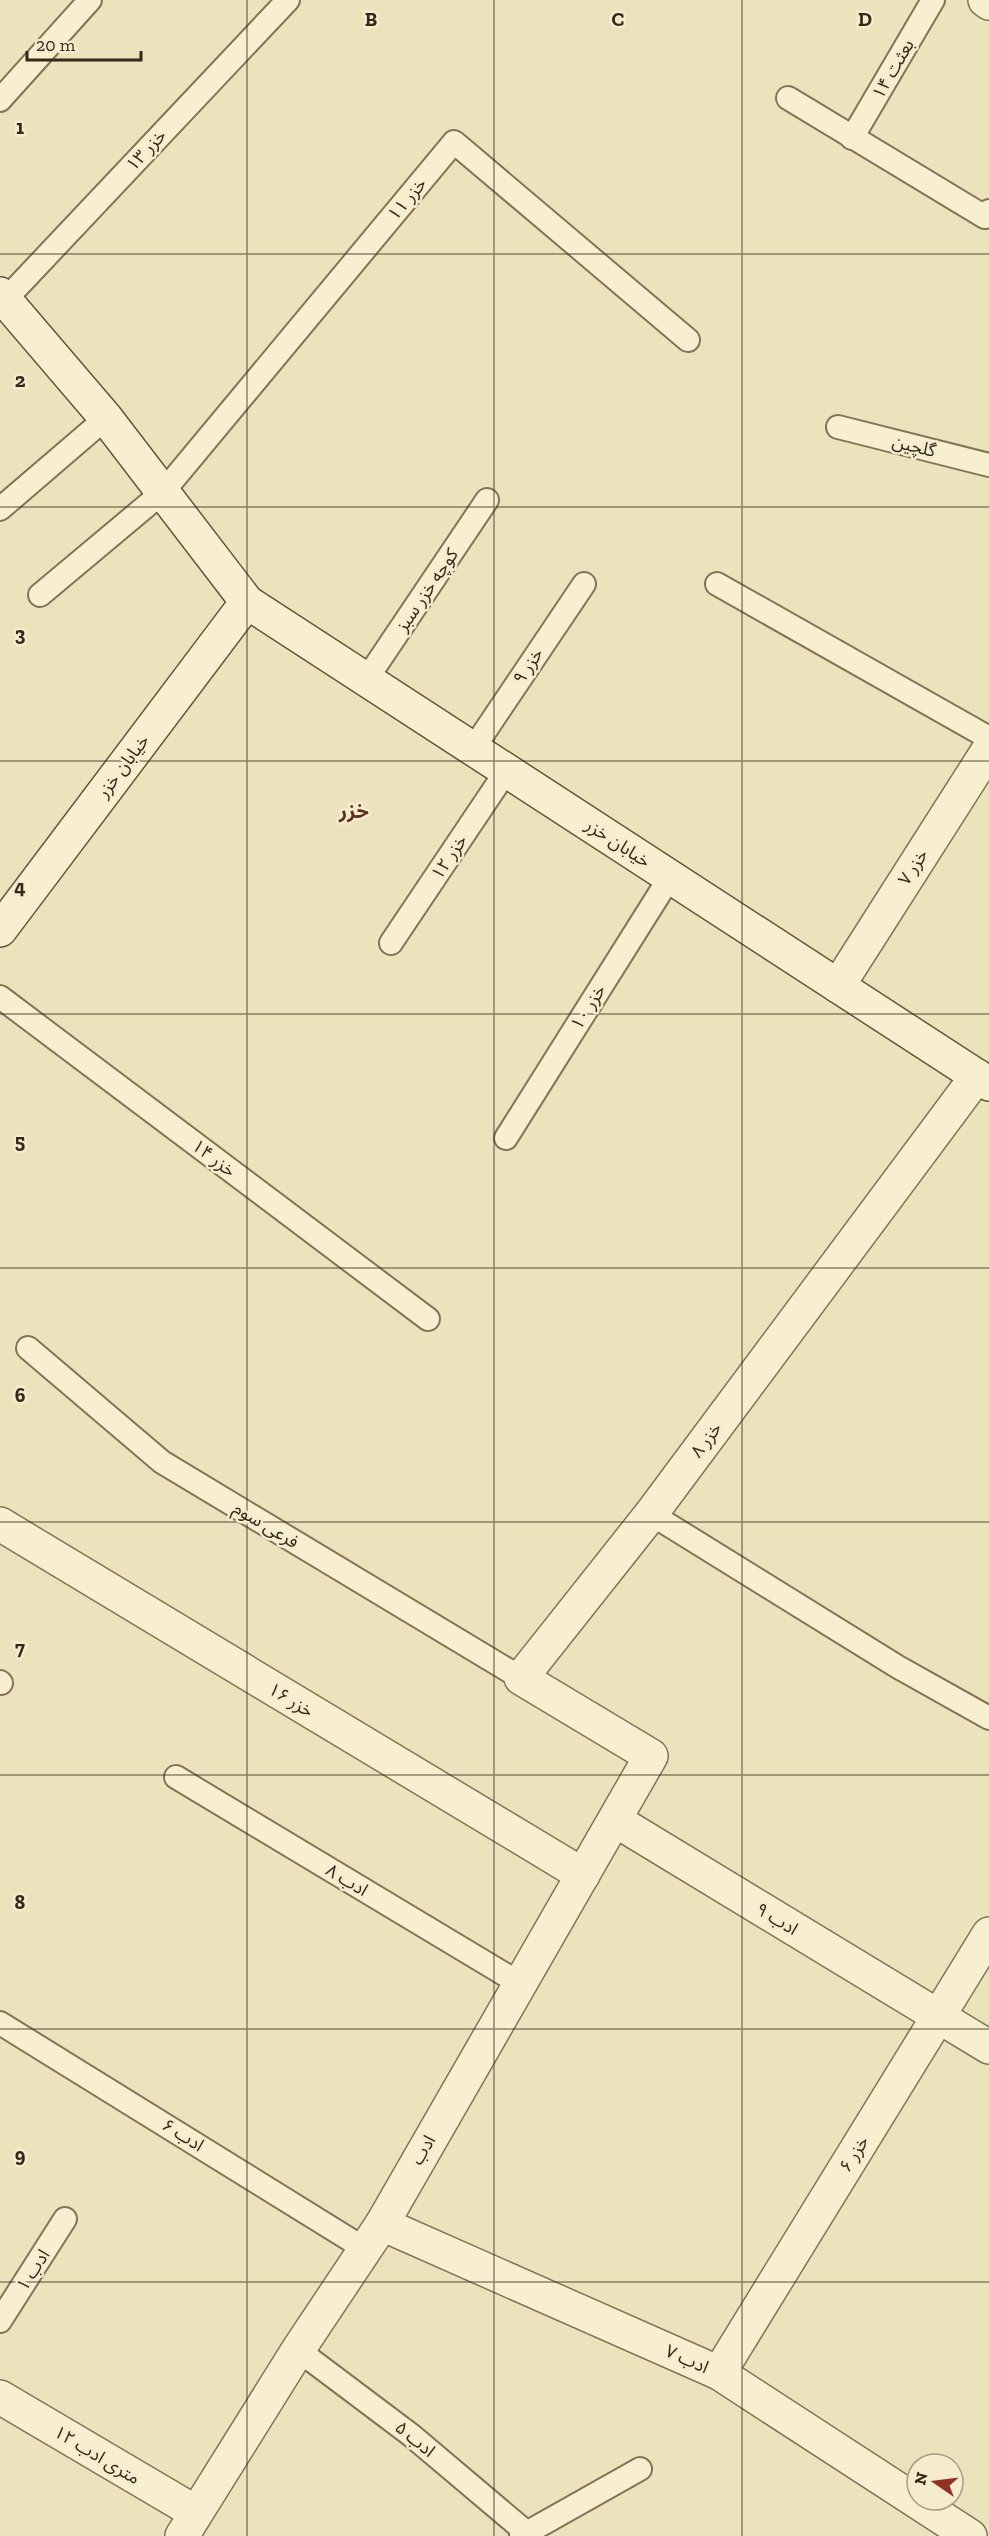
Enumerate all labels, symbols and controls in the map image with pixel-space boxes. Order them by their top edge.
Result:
text: B [365,7,377,31]
text: C [612,7,625,31]
text: D [858,7,872,31]
scale bar [27,24,141,62]
text: 20 m [36,34,76,56]
street label: بعثت ۱۴ [867,35,919,103]
text: 1 [16,115,24,139]
street label: خزر ۱۳ [121,125,171,175]
street label: خزر ۱۱ [383,173,431,225]
text: 2 [15,368,26,392]
street label: گلچین [890,430,939,462]
street label: کوچه خزر سبز [391,544,463,636]
text: 3 [15,622,26,646]
street label: خزر ۹ [508,644,548,688]
street label: خیابان خزر [92,730,154,803]
district label: خزر [338,799,369,823]
street label: خیابان خزر [580,813,655,872]
street label: خزر ۱۲ [426,831,472,883]
street label: خزر ۷ [893,845,933,889]
text: 4 [14,875,26,899]
street label: خزر ۱۰ [566,980,610,1034]
text: 5 [15,1129,25,1153]
street label: خزر ۱۴ [188,1134,240,1182]
text: 6 [15,1383,26,1407]
street label: خزر ۸ [686,1418,726,1462]
street label: فرعی سوم [228,1497,303,1556]
text: 7 [15,1636,25,1660]
street label: خزر ۱۶ [264,1678,318,1722]
street label: ادب ۸ [322,1859,372,1901]
text: 8 [15,1890,26,1914]
street label: ادب ۹ [752,1898,802,1940]
street label: ادب ۶ [158,2114,208,2156]
street label: ادب [406,2131,440,2169]
street label: خزر ۶ [834,2132,874,2176]
text: 9 [15,2143,26,2167]
street label: ادب ۱ [11,2245,55,2295]
street label: ادب ۷ [662,2340,712,2378]
street label: ادب ۵ [391,2416,439,2462]
street label: ۱۲ متری ادب [50,2421,144,2489]
north arrow [905,2452,965,2512]
text: N [910,2470,932,2487]

